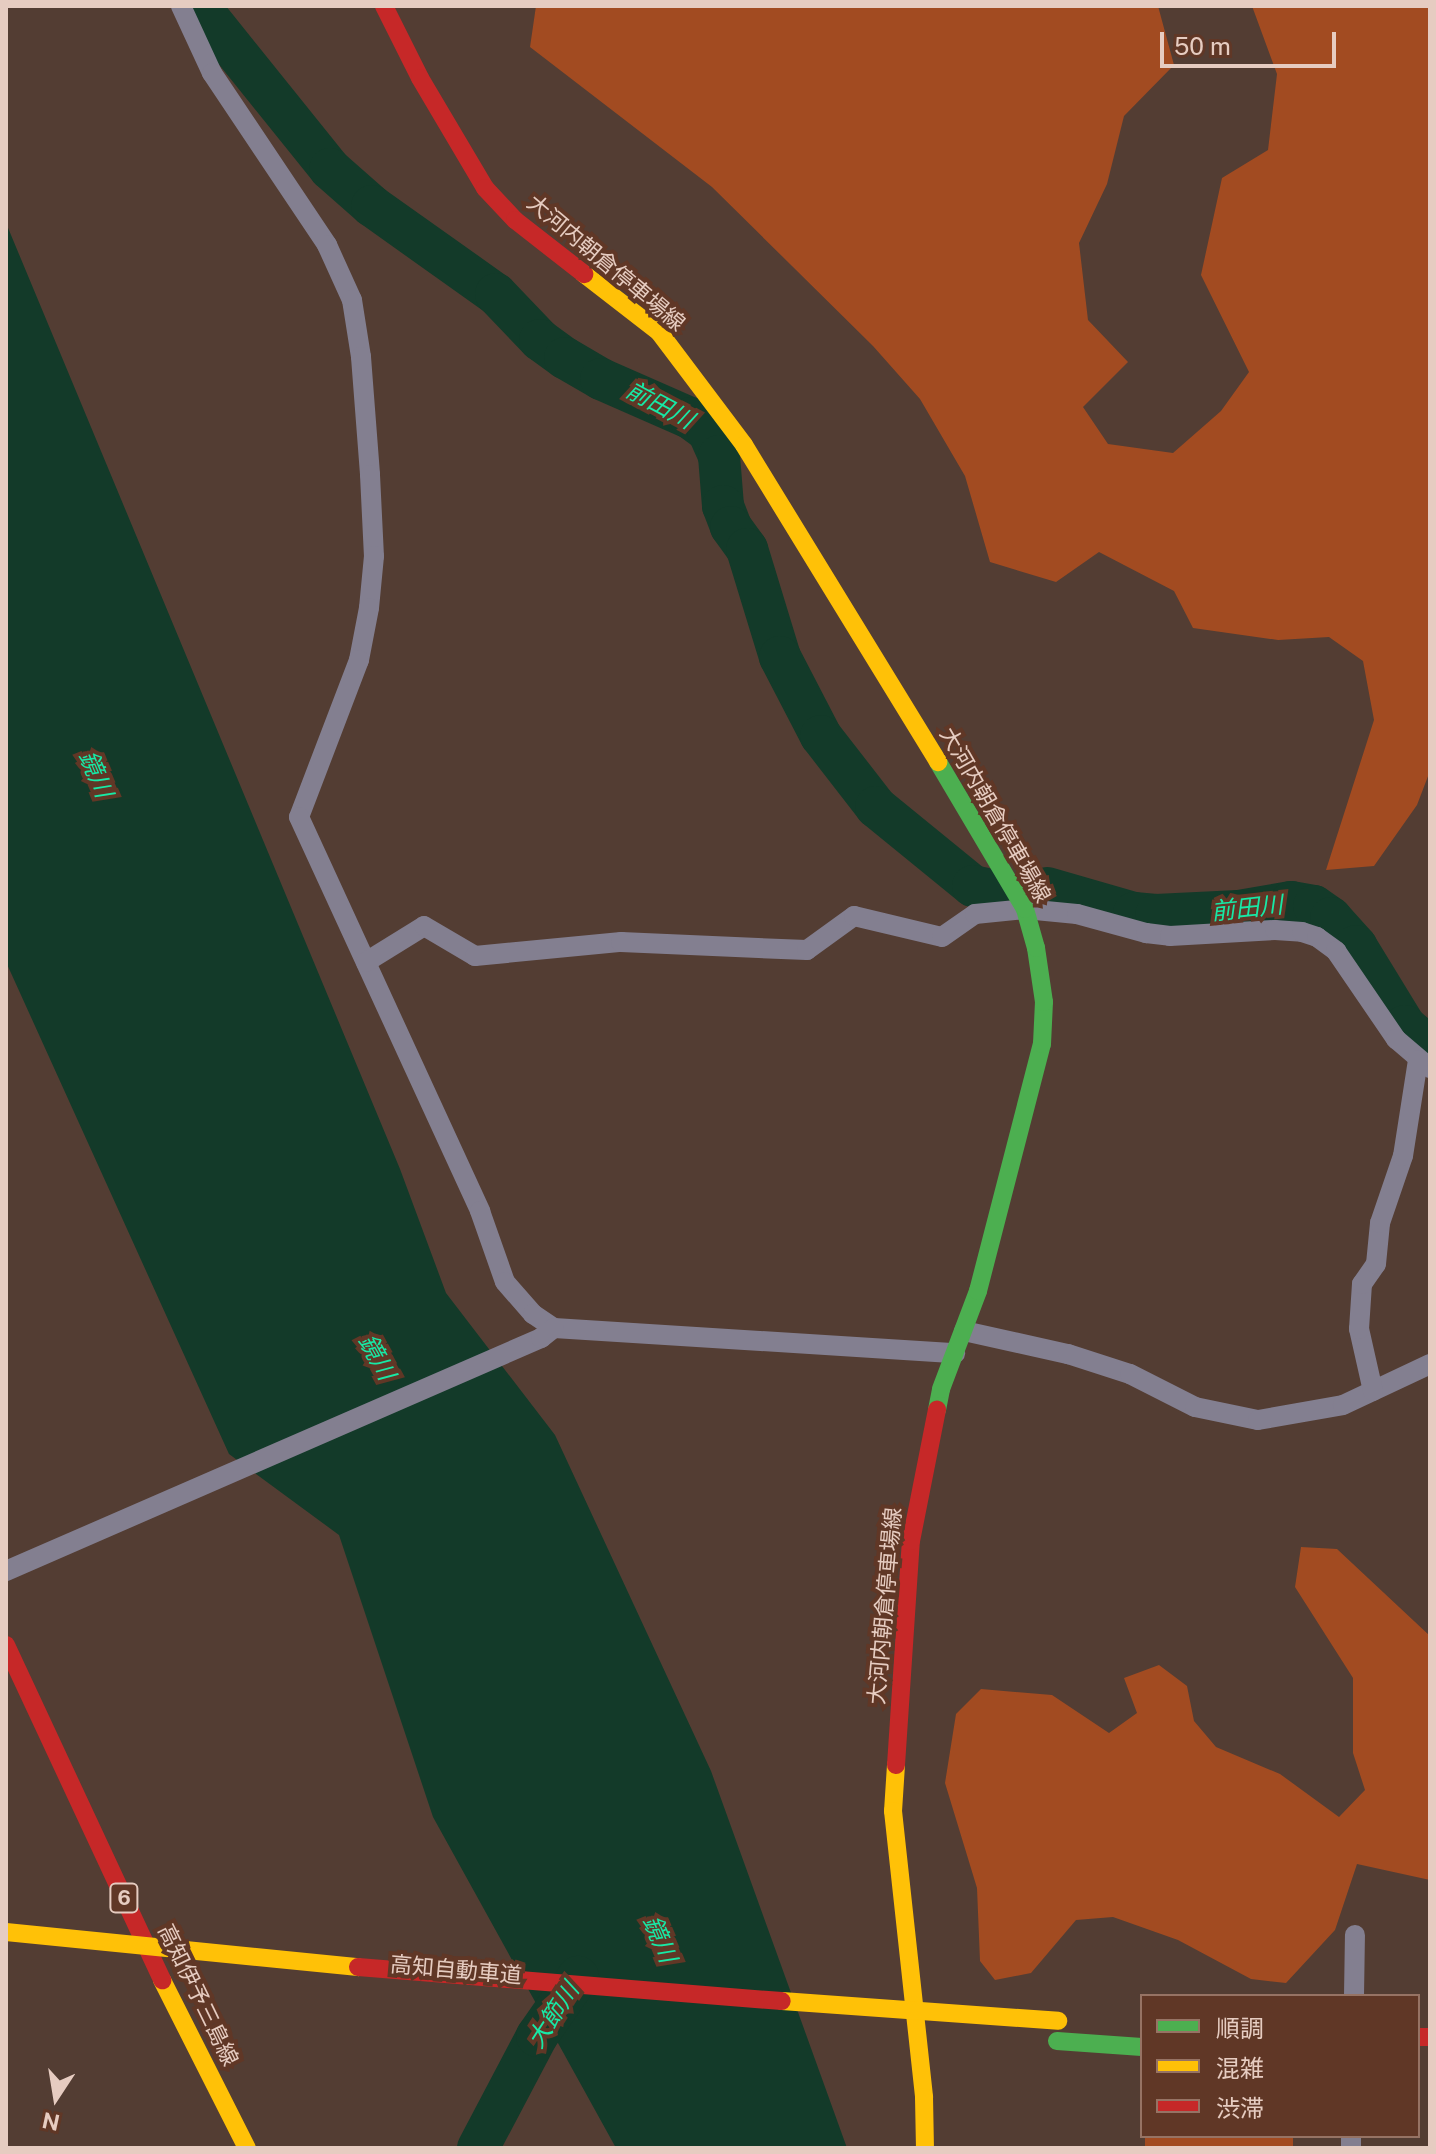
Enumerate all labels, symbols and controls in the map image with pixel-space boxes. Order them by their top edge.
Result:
scale bar [1164,16,1340,66]
text: 50 m [1174,32,1231,60]
street label: 大河内朝倉停車場線 [522,189,690,337]
water label: 前田川 [621,375,699,435]
street label: 大河内朝倉停車場線 [934,723,1056,907]
water label: 鏡川 [73,746,119,802]
water label: 前田川 [1210,890,1284,926]
water label: 鏡川 [353,1329,401,1385]
street label: 大河内朝倉停車場線 [863,1506,907,1706]
road number: 6 [108,1882,140,1914]
water label: 鏡川 [637,1911,683,1967]
street label: 高知伊予三島線 [152,1920,244,2070]
street label: 高知自動車道 [389,1951,523,1989]
water label: 大節川 [521,1977,585,2053]
legend [1140,1994,1420,2138]
text: 順調 [1216,2014,1264,2042]
text: 混雑 [1216,2054,1264,2082]
north arrow [16,2058,96,2138]
text: 渋滞 [1216,2094,1264,2122]
text: N [40,2107,62,2136]

